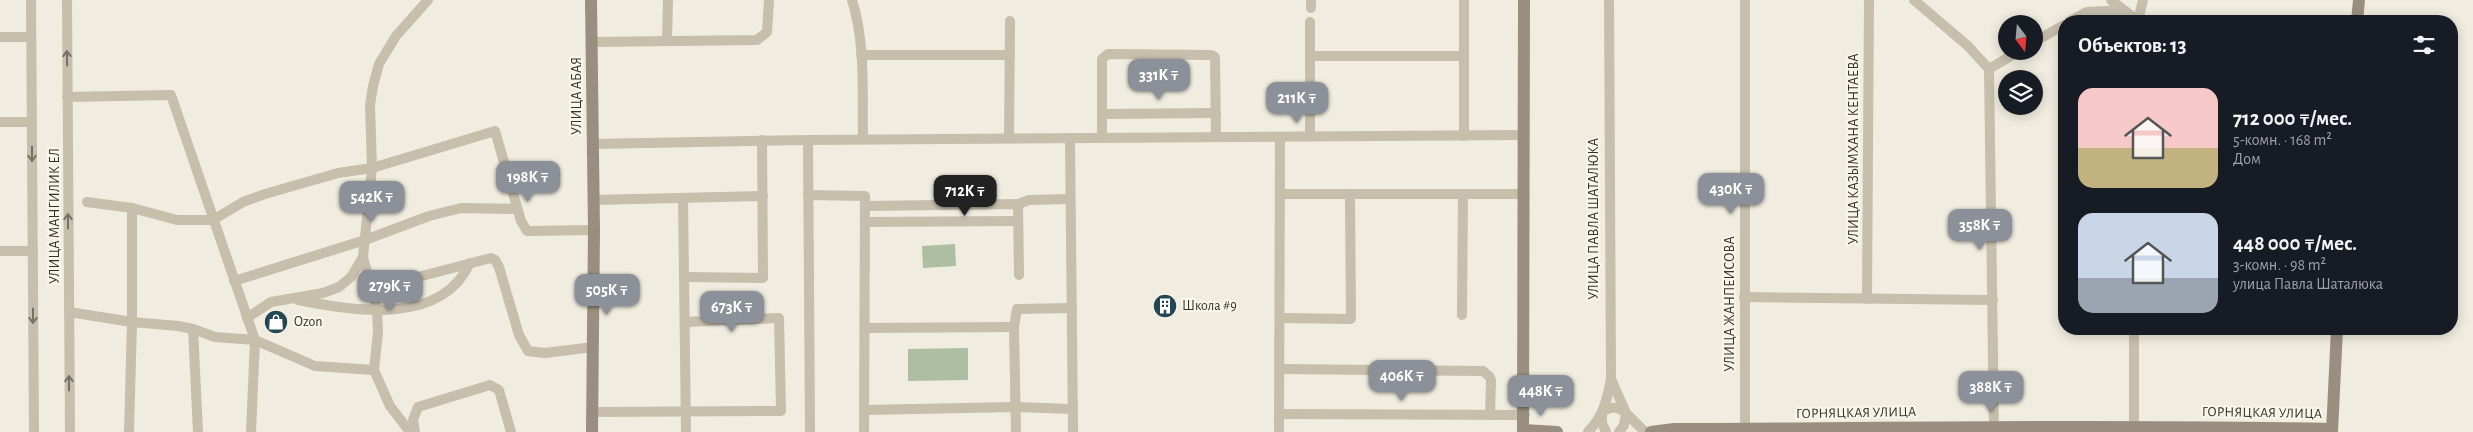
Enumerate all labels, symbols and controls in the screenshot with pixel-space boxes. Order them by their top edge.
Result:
north arrow [1998,15,2042,60]
map controls [1998,15,2043,115]
icon: filters [2410,31,2438,59]
text: Объектов: 13 [2078,35,2187,56]
one-way arrow [62,51,72,67]
street label: УЛИЦА КАЗЫМХАНА КЕНТАЕВА [1847,53,1861,245]
street label: УЛИЦА АБАЯ [570,57,584,135]
pin: 331K ₸ [1118,58,1200,101]
text: 331K ₸ [1139,67,1179,83]
button: layers [1998,70,2043,115]
pin: 211K ₸ [1256,82,1338,124]
text: 211K ₸ [1277,90,1317,106]
icon: home [2118,108,2178,168]
text: 712 000 ₸/мес. [2233,108,2352,129]
text: 5-комн. · 168 m² [2233,132,2332,148]
street label: УЛИЦА ПАВЛА ШАТАЛЮКА [1587,138,1601,300]
one-way arrow [27,145,37,161]
street label: УЛИЦА МАНГИЛИК ЕЛ [48,148,62,284]
text: Дом [2233,151,2261,167]
pin: 198K ₸ [487,160,569,203]
text: 198K ₸ [507,169,549,185]
pin: 430K ₸ [1690,172,1772,215]
pin: 712K ₸ [924,174,1006,217]
pin: 542K ₸ [331,180,413,223]
text: 430K ₸ [1709,181,1753,197]
text: 712K ₸ [945,183,985,199]
text: 542K ₸ [351,189,393,205]
pin: 358K ₸ [1939,208,2021,251]
one-way arrow [63,213,73,230]
text: 358K ₸ [1959,217,2001,233]
icon: home [2118,233,2178,293]
text: 448 000 ₸/мес. [2233,233,2357,254]
street label: УЛИЦА ЖАНПЕИСОВА [1723,236,1737,372]
text: 3-комн. · 98 m² [2233,257,2326,273]
pin: 279K ₸ [349,270,431,312]
pin: 505K ₸ [566,274,648,316]
text: улица Павла Шаталюка [2233,276,2383,292]
text: 279K ₸ [369,278,411,294]
text: 505K ₸ [586,282,628,298]
pin: 673K ₸ [691,290,773,333]
building icon: Школа #9 [1152,293,1178,319]
text: 673K ₸ [711,299,753,315]
place label: Школа #9 [1182,299,1237,313]
one-way arrow [28,308,38,324]
shop icon: Ozon [263,309,289,335]
place label: Ozon [294,315,322,329]
pin: 406K ₸ [1361,360,1443,402]
text: 406K ₸ [1380,368,1424,384]
pin: 388K ₸ [1950,370,2032,413]
pin: 448K ₸ [1500,374,1582,417]
one-way arrow [64,376,74,392]
text: 388K ₸ [1969,379,2013,395]
text: 448K ₸ [1519,383,1563,399]
street label: ГОРНЯЦКАЯ УЛИЦА [1796,405,1916,421]
street label: ГОРНЯЦКАЯ УЛИЦА [2202,405,2322,421]

